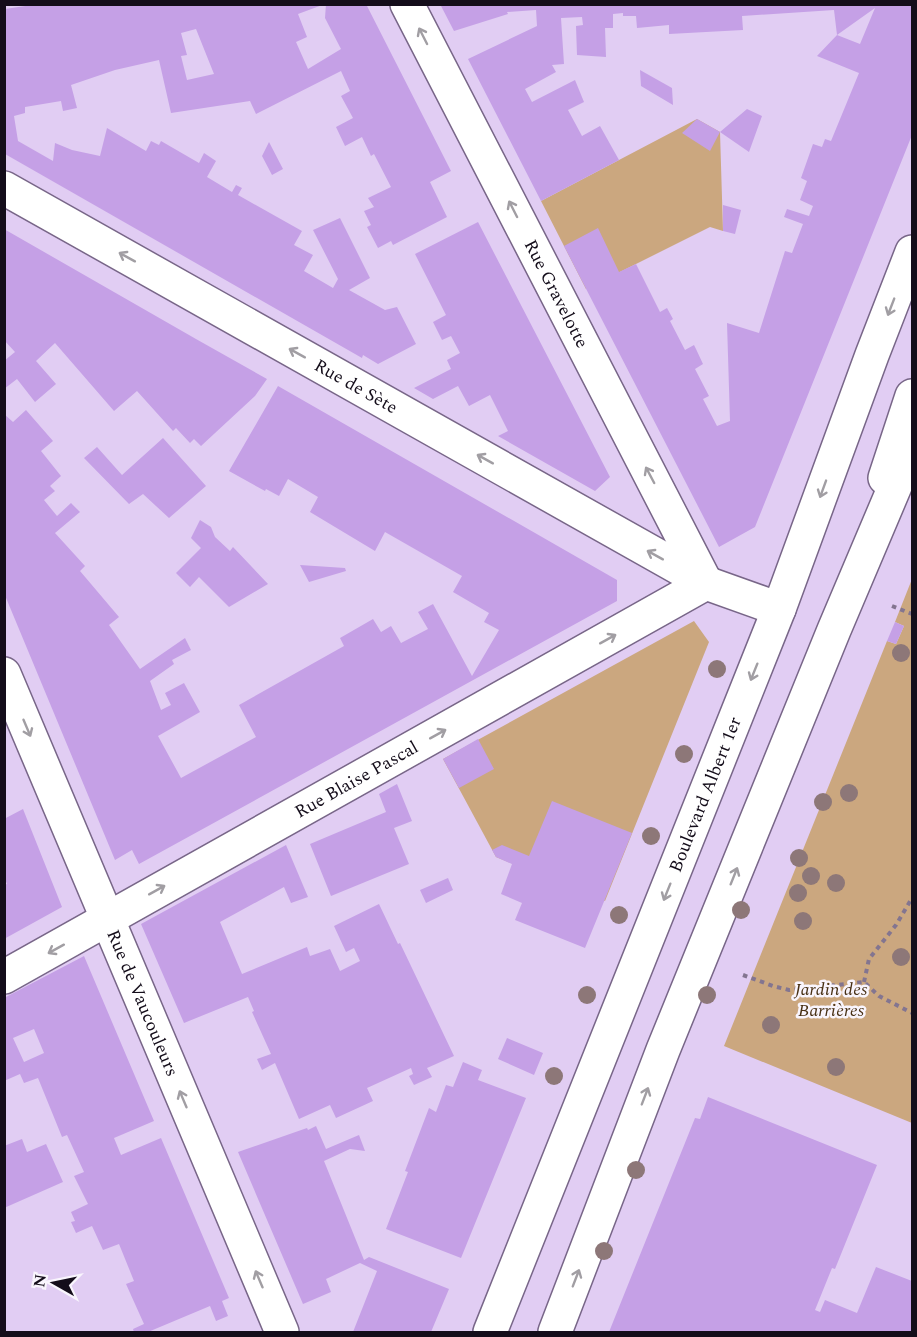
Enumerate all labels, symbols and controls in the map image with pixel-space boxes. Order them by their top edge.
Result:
one-way arrow [417,27,428,45]
one-way arrow [506,200,518,218]
street label: Rue Gravelotte [517,235,595,353]
one-way arrow [119,251,136,263]
one-way arrow [885,297,896,315]
one-way arrow [289,347,306,359]
street label: Rue de Sète [309,352,403,421]
one-way arrow [477,453,494,465]
one-way arrow [644,467,655,485]
one-way arrow [816,479,827,498]
one-way arrow [647,549,664,561]
one-way arrow [599,633,616,645]
one-way arrow [748,662,759,680]
street label: Boulevard Albert 1er [662,713,749,876]
one-way arrow [22,718,33,737]
one-way arrow [428,728,446,739]
street label: Rue Blaise Pascal [290,734,423,825]
one-way arrow [729,867,740,886]
one-way arrow [661,882,672,901]
one-way arrow [148,884,165,896]
street label: Rue de Vaucouleurs [99,925,186,1081]
one-way arrow [48,943,65,955]
park label: Jardin des Barrières [793,976,868,1024]
one-way arrow [641,1087,652,1106]
one-way arrow [177,1090,188,1109]
north arrow [24,1253,84,1313]
one-way arrow [571,1269,582,1288]
one-way arrow [253,1270,264,1288]
text: N [27,1272,53,1289]

